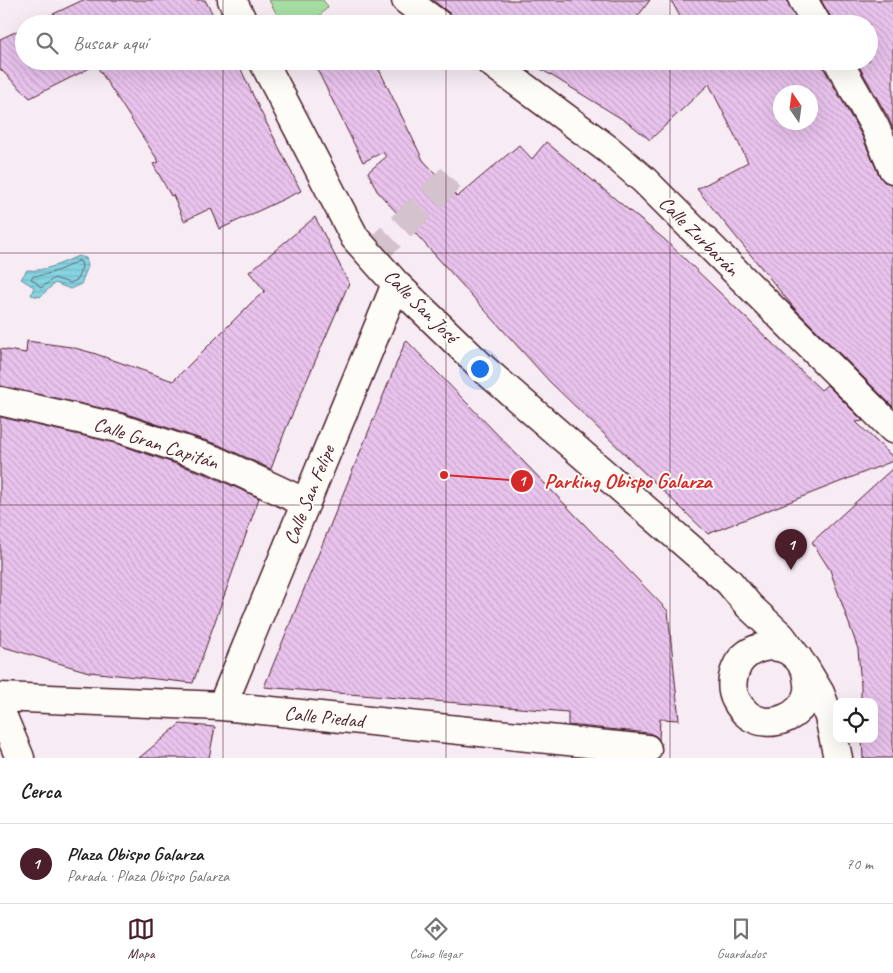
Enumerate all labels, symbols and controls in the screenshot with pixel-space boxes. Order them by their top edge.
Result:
search box [15,15,878,70]
icon: search [33,29,61,57]
text: Buscar aquí [73,31,147,55]
north arrow [773,85,818,130]
street label: Calle Zurbarán [654,191,745,282]
street label: Calle San José [379,264,466,351]
your location [467,356,493,382]
street label: Calle Gran Capitán [91,411,222,475]
street label: Calle San Felipe [278,440,341,548]
callout: Parking Obispo Galarza [510,463,722,499]
text: Parking Obispo Galarza [544,468,713,494]
text: 1 [519,472,528,491]
pin: 1 [775,529,807,570]
map controls [833,698,878,743]
button: locate [833,698,878,743]
street label: Calle Piedad [283,700,368,734]
text: Cerca [20,778,61,804]
text: Plaza Obispo Galarza [67,842,203,866]
text: 1 [32,854,40,874]
text: 70 m [846,854,873,874]
text: Parada · Plaza Obispo Galarza [67,866,229,886]
tab: Mapa [127,915,155,962]
tab: Cómo llegar [409,915,462,962]
tab: Guardados [717,915,766,962]

